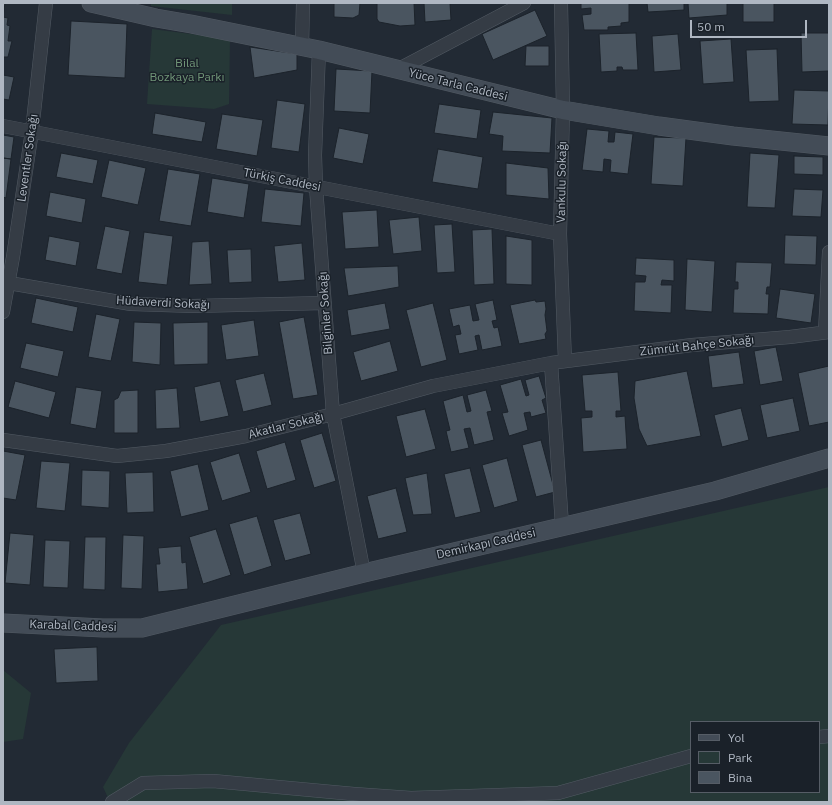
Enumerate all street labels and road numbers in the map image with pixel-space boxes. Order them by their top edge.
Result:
street label: Yüce Tarla Caddesi [407,66,509,104]
street label: Leventler Sokağı [15,113,41,203]
street label: Vankulu Sokağı [554,141,570,223]
street label: Türkiş Caddesi [242,165,322,195]
street label: Bilginler Sokağı [316,271,336,355]
street label: Hüdaverdi Sokağı [116,293,210,313]
street label: Zümrüt Bahçe Sokağı [639,333,755,359]
street label: Akatlar Sokağı [247,410,325,442]
street label: Demirkapı Caddesi [435,526,537,562]
street label: Karabal Caddesi [29,617,117,635]

